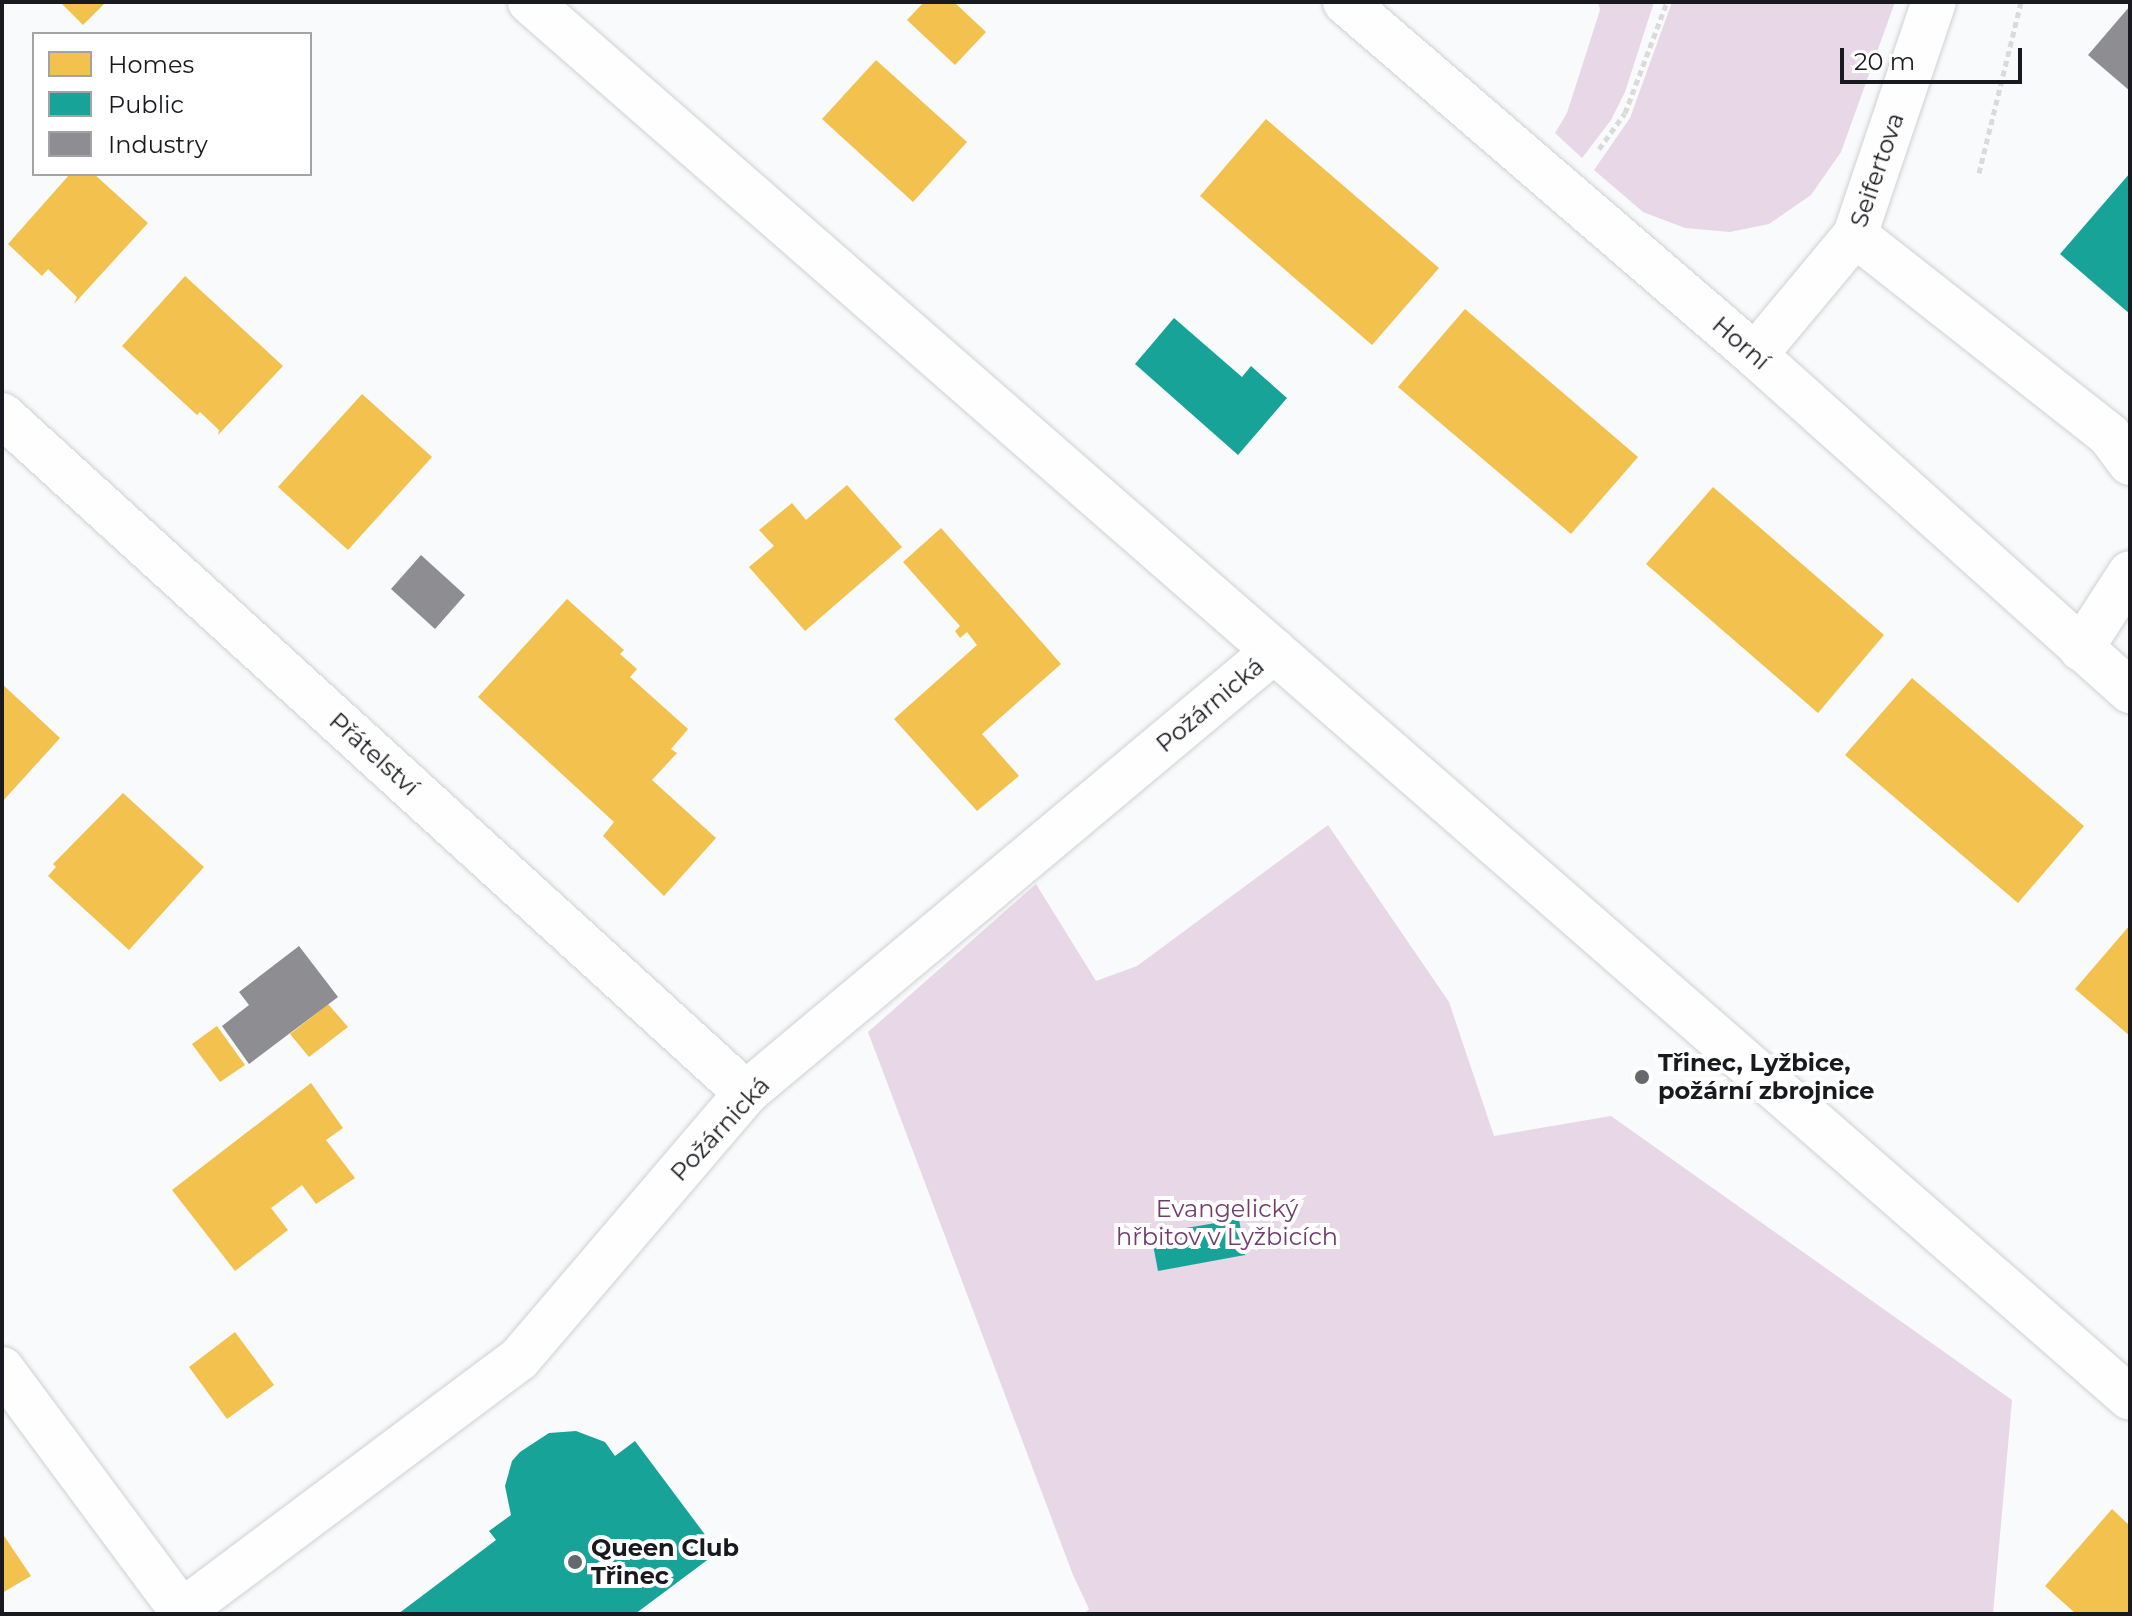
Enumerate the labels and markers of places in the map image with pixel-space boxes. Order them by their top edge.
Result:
place label: Třinec, Lyžbice, požární zbrojnice [1658,1049,1874,1105]
marker: Třinec, Lyžbice, požární zbrojnice [1633,1068,1651,1086]
place label: Queen Club Třinec [591,1534,739,1590]
marker: Queen Club Třinec [566,1553,584,1571]

